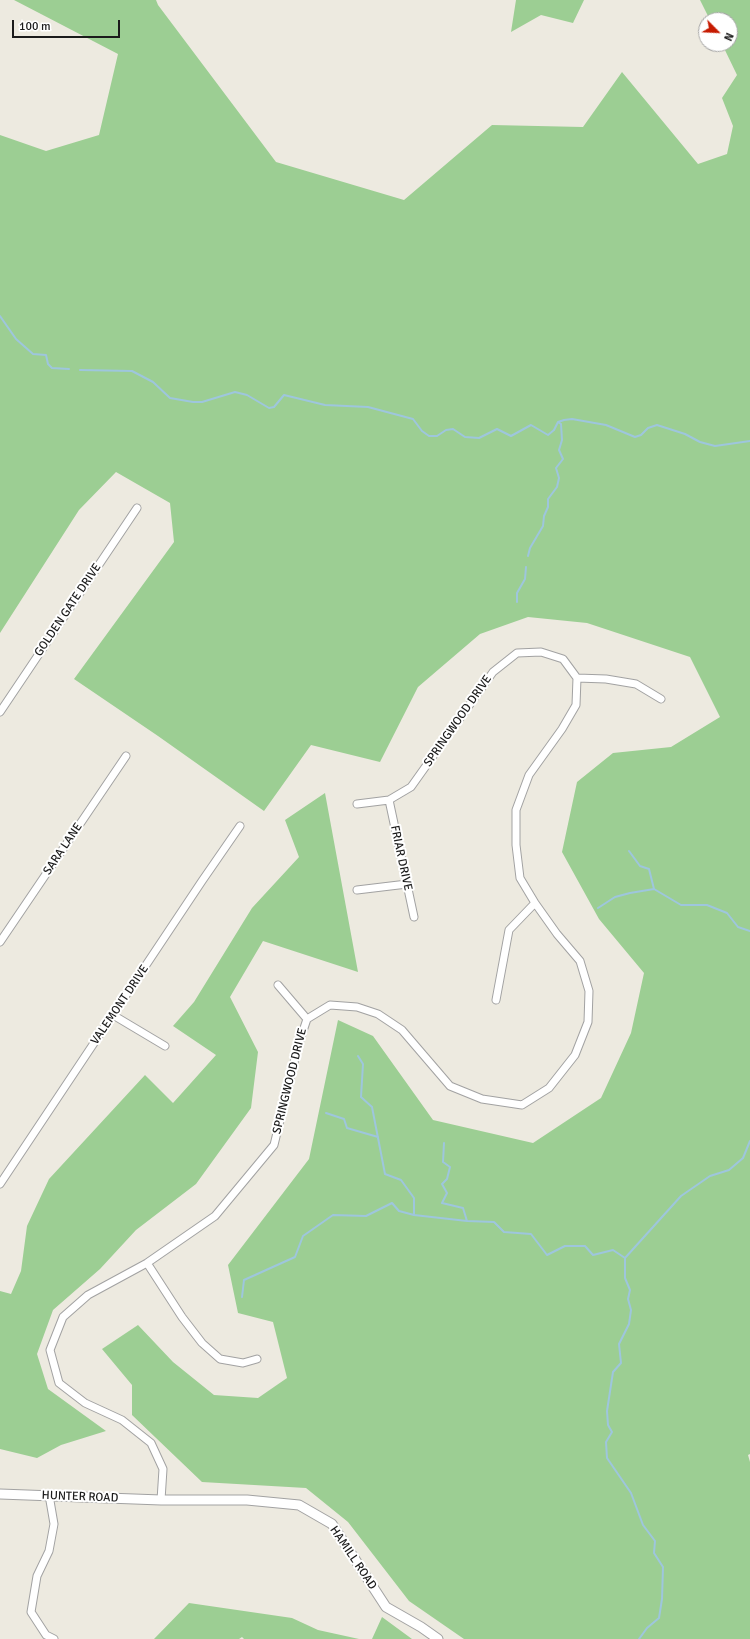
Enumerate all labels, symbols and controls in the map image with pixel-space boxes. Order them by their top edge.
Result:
scale bar [14,12,122,38]
north arrow [698,12,738,52]
text: 100 m [19,19,51,34]
text: N [721,31,736,43]
street label: GOLDEN GATE DRIVE [32,561,104,659]
street label: SPRINGWOOD DRIVE [421,672,495,770]
street label: SARA LANE [40,820,86,878]
street label: FRIAR DRIVE [387,824,415,892]
street label: VALEMONT DRIVE [88,962,152,1048]
street label: SPRINGWOOD DRIVE [270,1027,310,1135]
street label: HUNTER ROAD [41,1488,119,1506]
street label: HAMILL ROAD [326,1524,380,1592]

